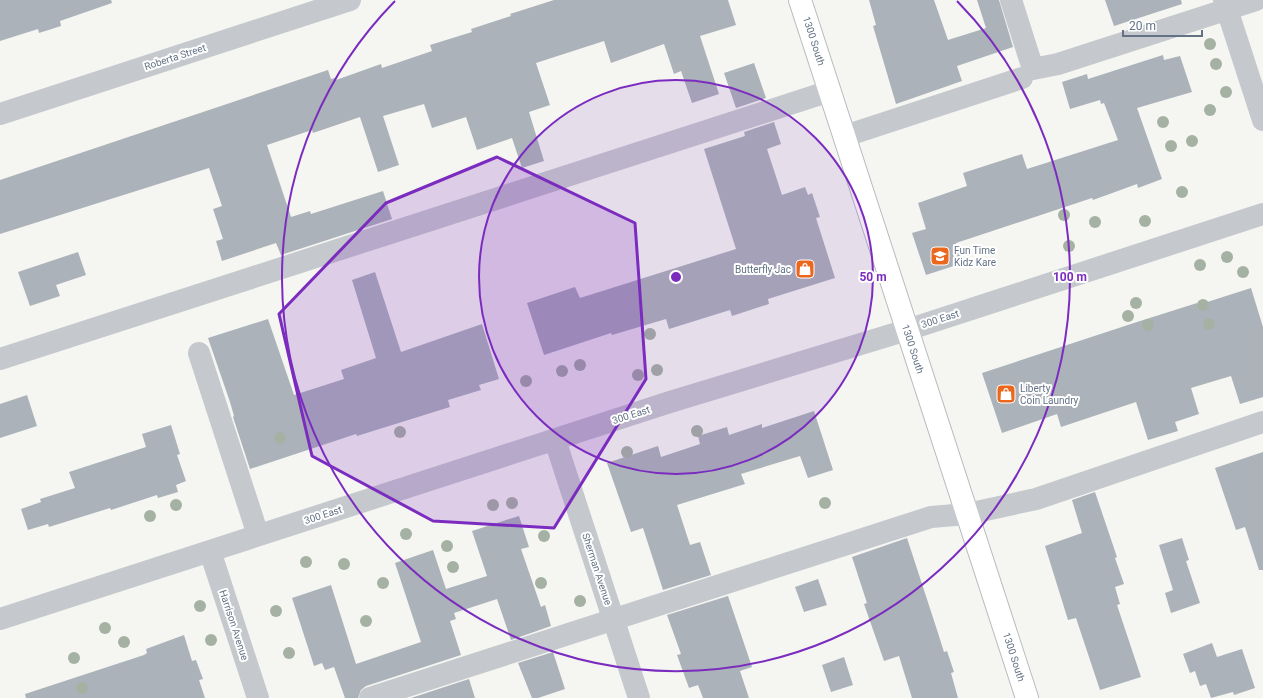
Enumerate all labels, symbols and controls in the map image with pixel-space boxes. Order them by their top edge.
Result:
scale bar [1123,12,1202,38]
street label: 1300 South [801,15,827,67]
text: 20 m [1129,19,1156,33]
street label: Roberta Street [143,42,207,72]
school or university icon: Fun Time Kidz Kare [929,245,951,267]
place label: Fun Time Kidz Kare [954,245,996,268]
shop icon: Butterfly Jac [794,258,816,280]
place label: Butterfly Jac [735,264,791,275]
centre of rings [669,270,683,284]
text: 50 m [859,270,887,284]
text: 100 m [1053,270,1087,284]
street label: 300 East [920,308,960,330]
street label: 1300 South [900,323,926,375]
shop icon: Liberty Coin Laundry [995,383,1017,405]
place label: Liberty Coin Laundry [1020,383,1079,406]
street label: 300 East [611,404,651,426]
street label: 300 East [303,504,343,526]
street label: Sherman Avenue [580,532,614,606]
street label: Harrison Avenue [217,588,251,662]
street label: 1300 South [1001,631,1027,683]

